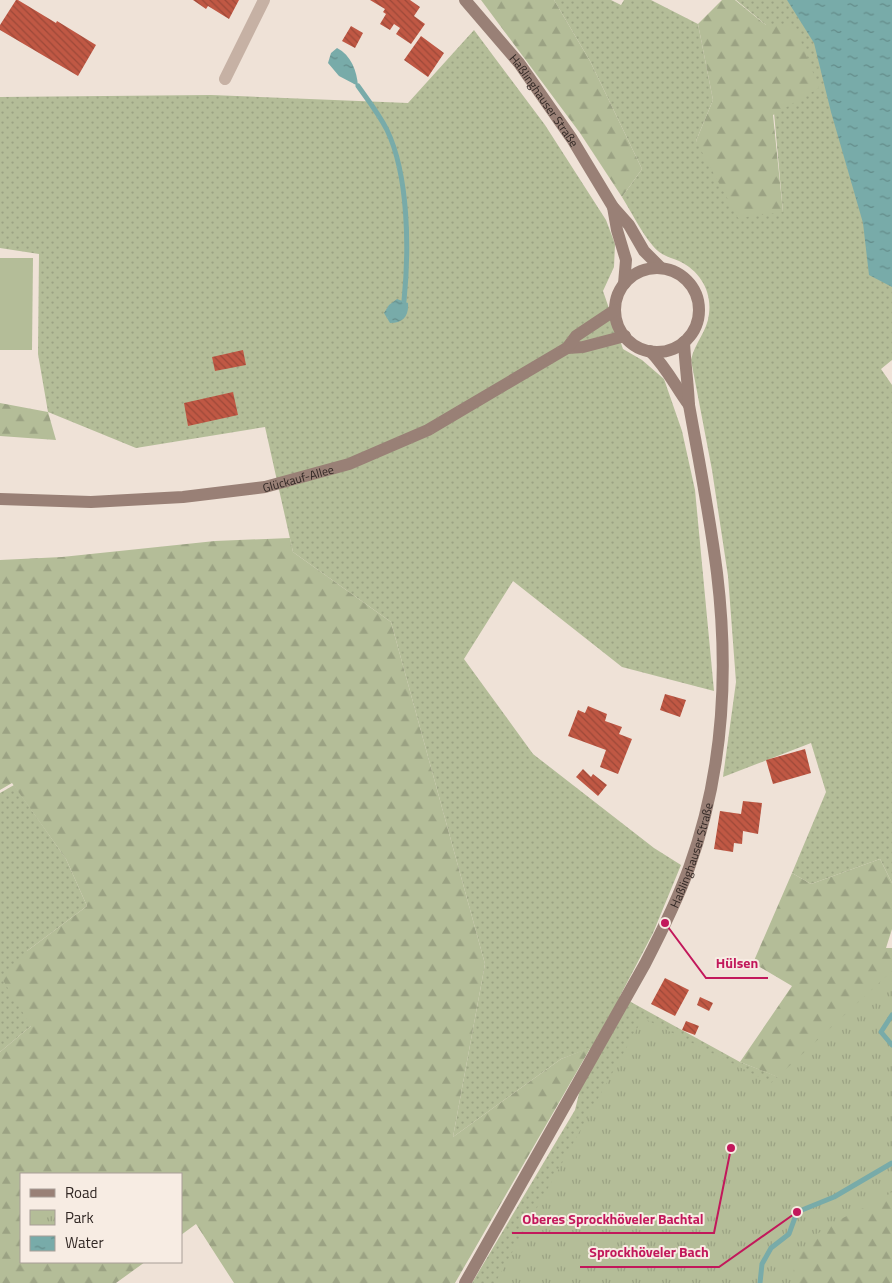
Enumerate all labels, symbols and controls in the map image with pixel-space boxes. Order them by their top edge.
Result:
street label: Haßlinghauser Straße [505,49,584,150]
street label: Glückauf-Allee [260,459,336,497]
street label: Haßlinghauser Straße [664,801,717,911]
callout: Hülsen [706,949,768,978]
text: Hülsen [716,952,758,973]
legend [20,1173,182,1263]
text: Road [65,1181,97,1204]
callout: Oberes Sprockhöveler Bachtal [512,1204,714,1233]
text: Park [65,1206,94,1229]
text: Oberes Sprockhöveler Bachtal [522,1208,704,1229]
text: Water [65,1231,104,1254]
callout: Sprockhöveler Bach [580,1238,719,1267]
text: Sprockhöveler Bach [589,1241,709,1262]

